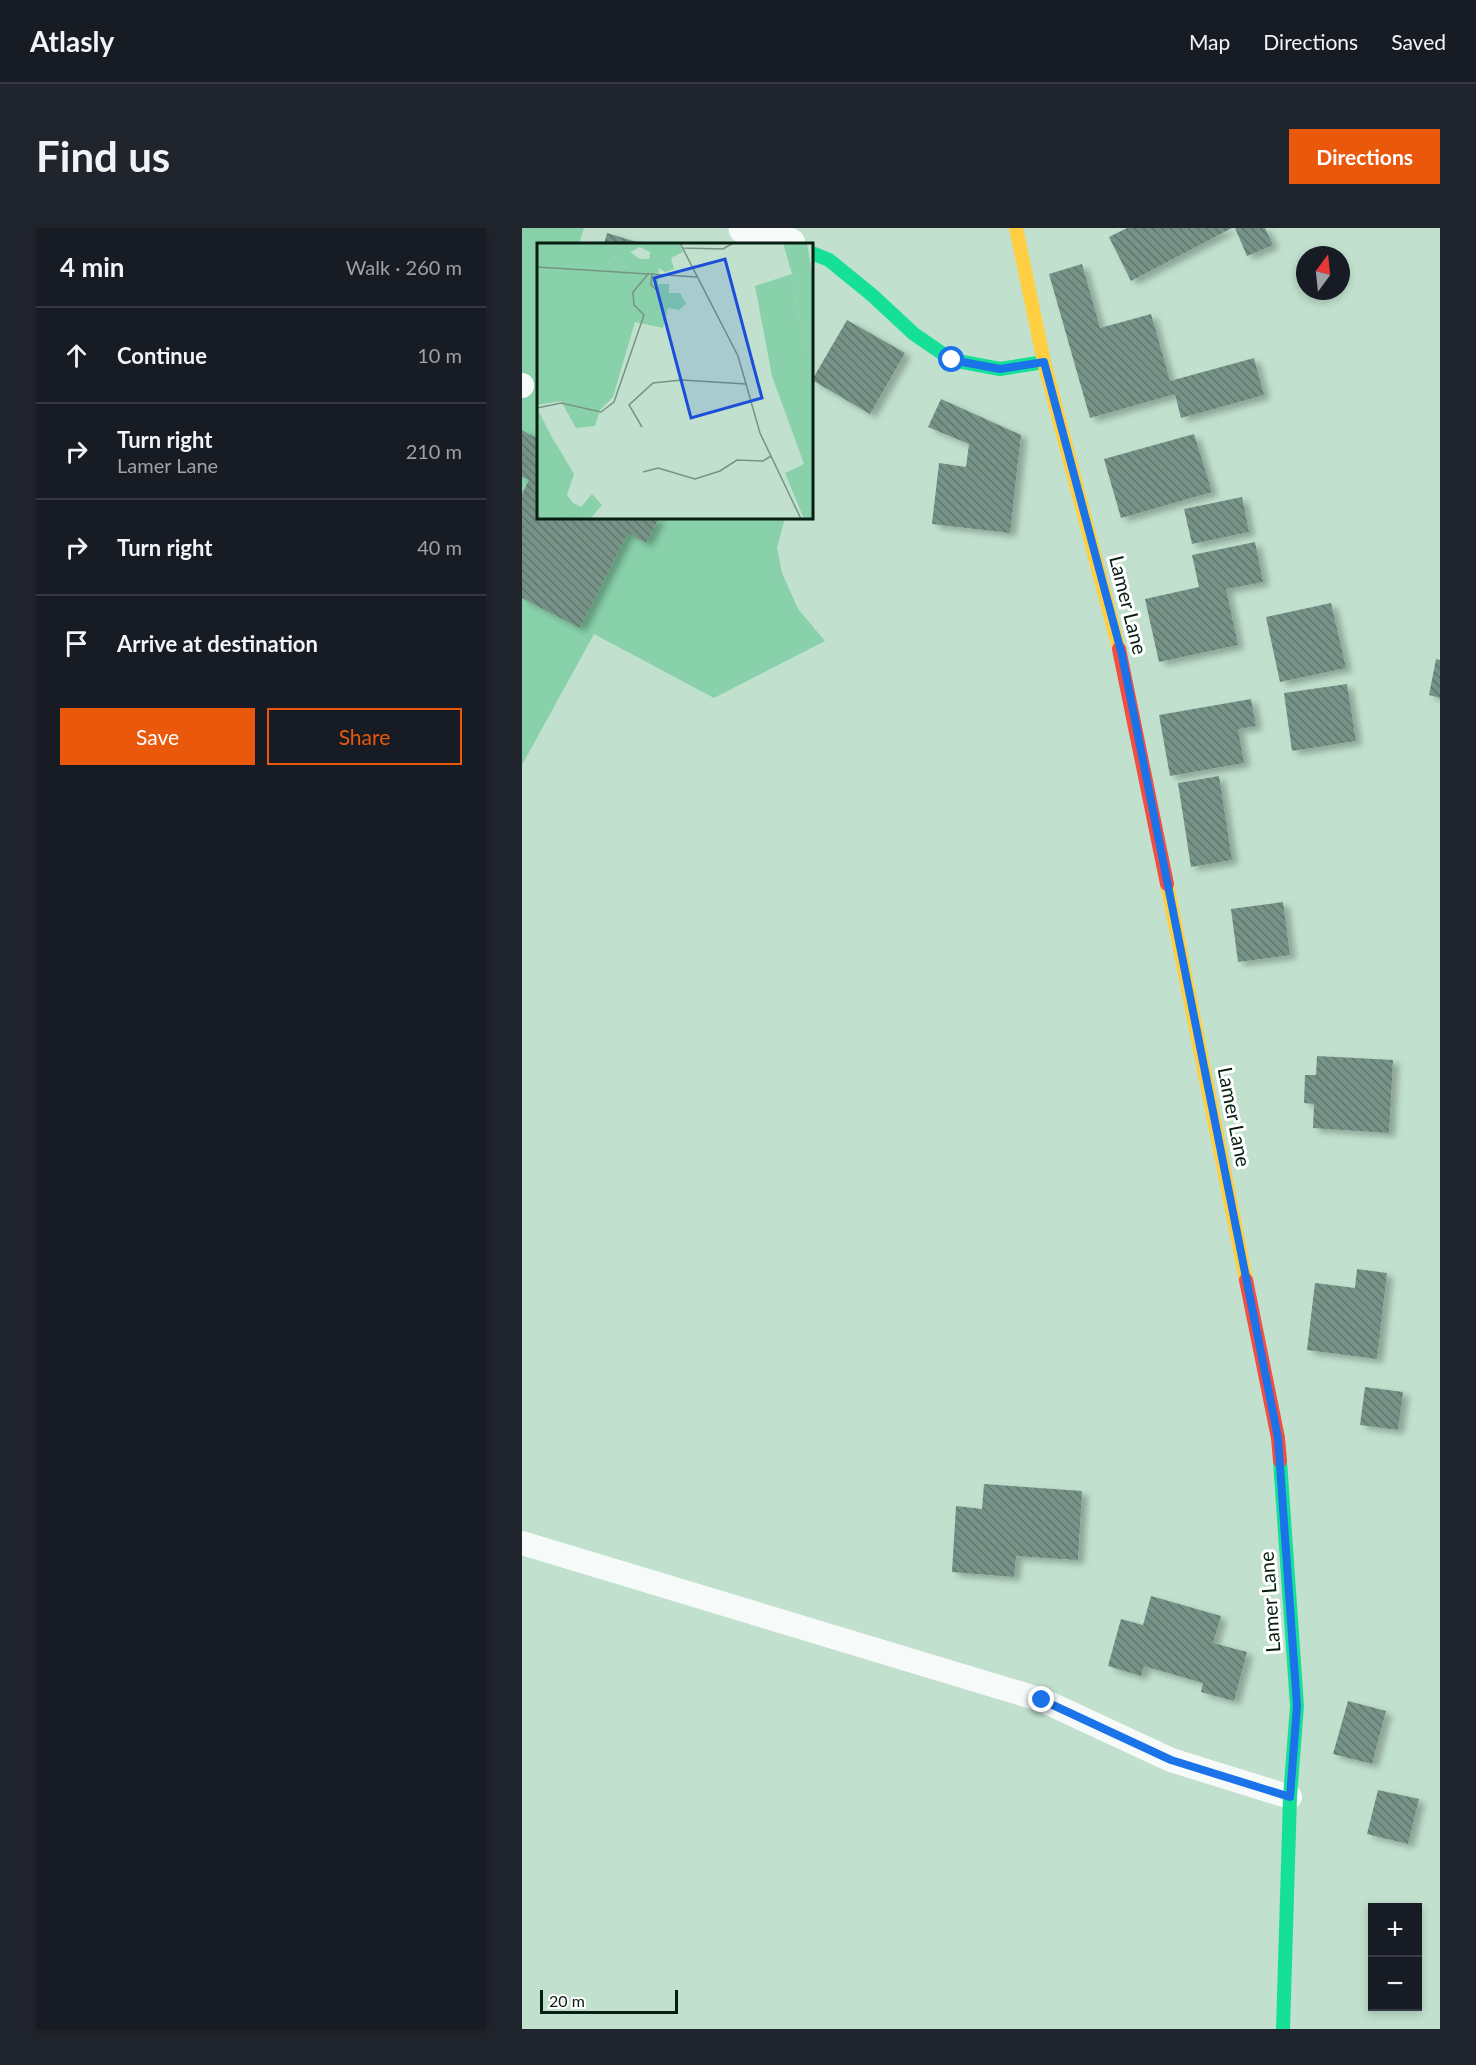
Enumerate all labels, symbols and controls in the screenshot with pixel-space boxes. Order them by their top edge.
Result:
text: Atlasly [30,24,114,58]
text: Map [1189,29,1230,54]
text: Directions [1263,29,1358,54]
text: Saved [1391,29,1446,54]
button: Directions [1289,129,1440,184]
text: Find us [36,131,170,181]
inset map [537,243,813,519]
north arrow [1296,246,1350,300]
text: 4 min [60,251,124,283]
text: Walk · 260 m [346,255,462,279]
icon: ahead [60,339,93,372]
text: Continue [117,342,207,369]
text: 10 m [417,343,462,367]
route start [938,346,964,372]
text: Turn right [117,426,212,453]
icon: right [60,435,93,468]
text: 210 m [406,439,462,463]
text: Lamer Lane [117,453,218,477]
icon: right [60,531,93,564]
text: Turn right [117,534,212,561]
text: 40 m [417,535,462,559]
street label: Lamer Lane [1105,553,1153,657]
icon: arrive [60,627,93,660]
text: Arrive at destination [117,630,318,657]
button: Save [60,708,255,765]
button: Share [267,708,462,765]
street label: Lamer Lane [1214,1065,1256,1169]
street label: Lamer Lane [1254,1551,1285,1653]
route end [1028,1686,1054,1712]
map controls [1368,1903,1422,2011]
button: + [1368,1903,1422,1957]
button: − [1368,1957,1422,2011]
scale bar [540,1987,678,2014]
text: 20 m [549,1991,585,2010]

